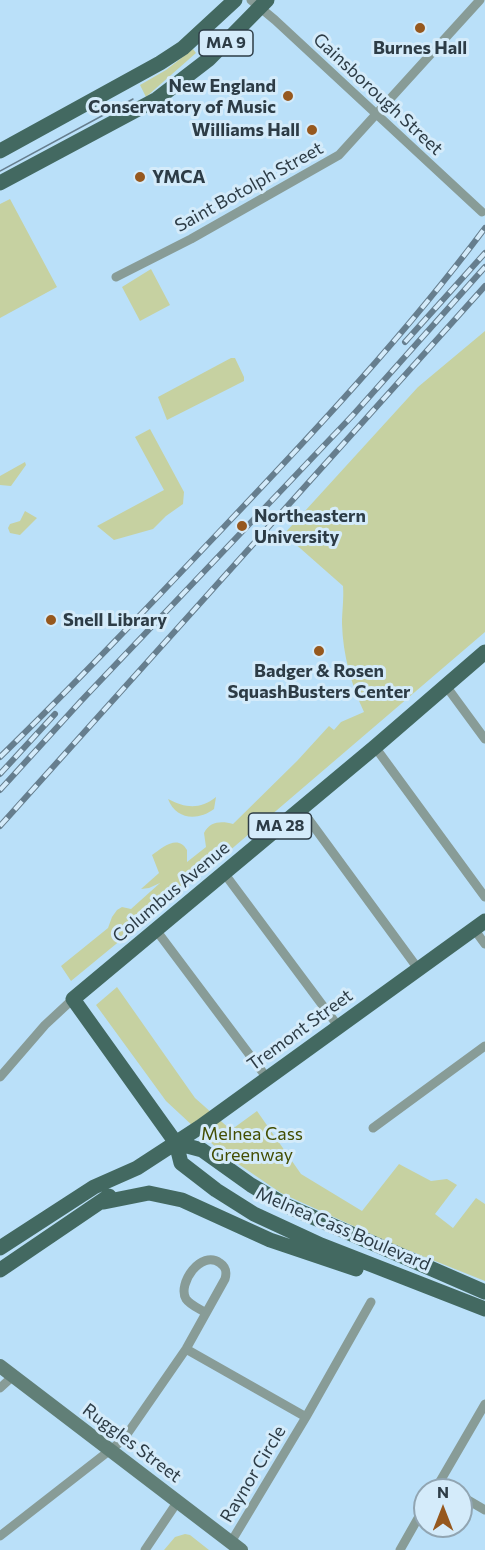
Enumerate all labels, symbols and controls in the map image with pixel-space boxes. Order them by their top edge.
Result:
marker: Burnes Hall [413,21,427,35]
street label: Gainsborough Street [309,28,447,160]
road number: MA 9 [199,30,253,56]
place label: Burnes Hall [373,37,467,59]
place label: New England Conservatory of Music [88,75,276,118]
marker: New England Conservatory of Music [281,89,295,103]
place label: Williams Hall [192,119,300,141]
marker: Williams Hall [305,123,319,137]
street label: Saint Botolph Street [171,137,327,237]
place label: YMCA [152,166,205,188]
marker: YMCA [133,170,147,184]
place label: Northeastern University [254,505,366,548]
marker: Northeastern University [235,519,249,533]
place label: Snell Library [63,609,167,631]
marker: Snell Library [44,613,58,627]
marker: Badger & Rosen SquashBusters Center [312,644,326,658]
place label: Badger & Rosen SquashBusters Center [227,660,411,702]
road number: MA 28 [248,813,312,839]
street label: Columbus Avenue [108,837,234,947]
street label: Tremont Street [243,985,357,1075]
park label: Melnea Cass Greenway [201,1123,303,1166]
street label: Melnea Cass Boulevard [252,1182,434,1276]
street label: Ruggles Street [78,1399,186,1487]
street label: Raynor Circle [216,1422,290,1526]
north arrow [413,1478,473,1538]
text: N [437,1482,449,1501]

